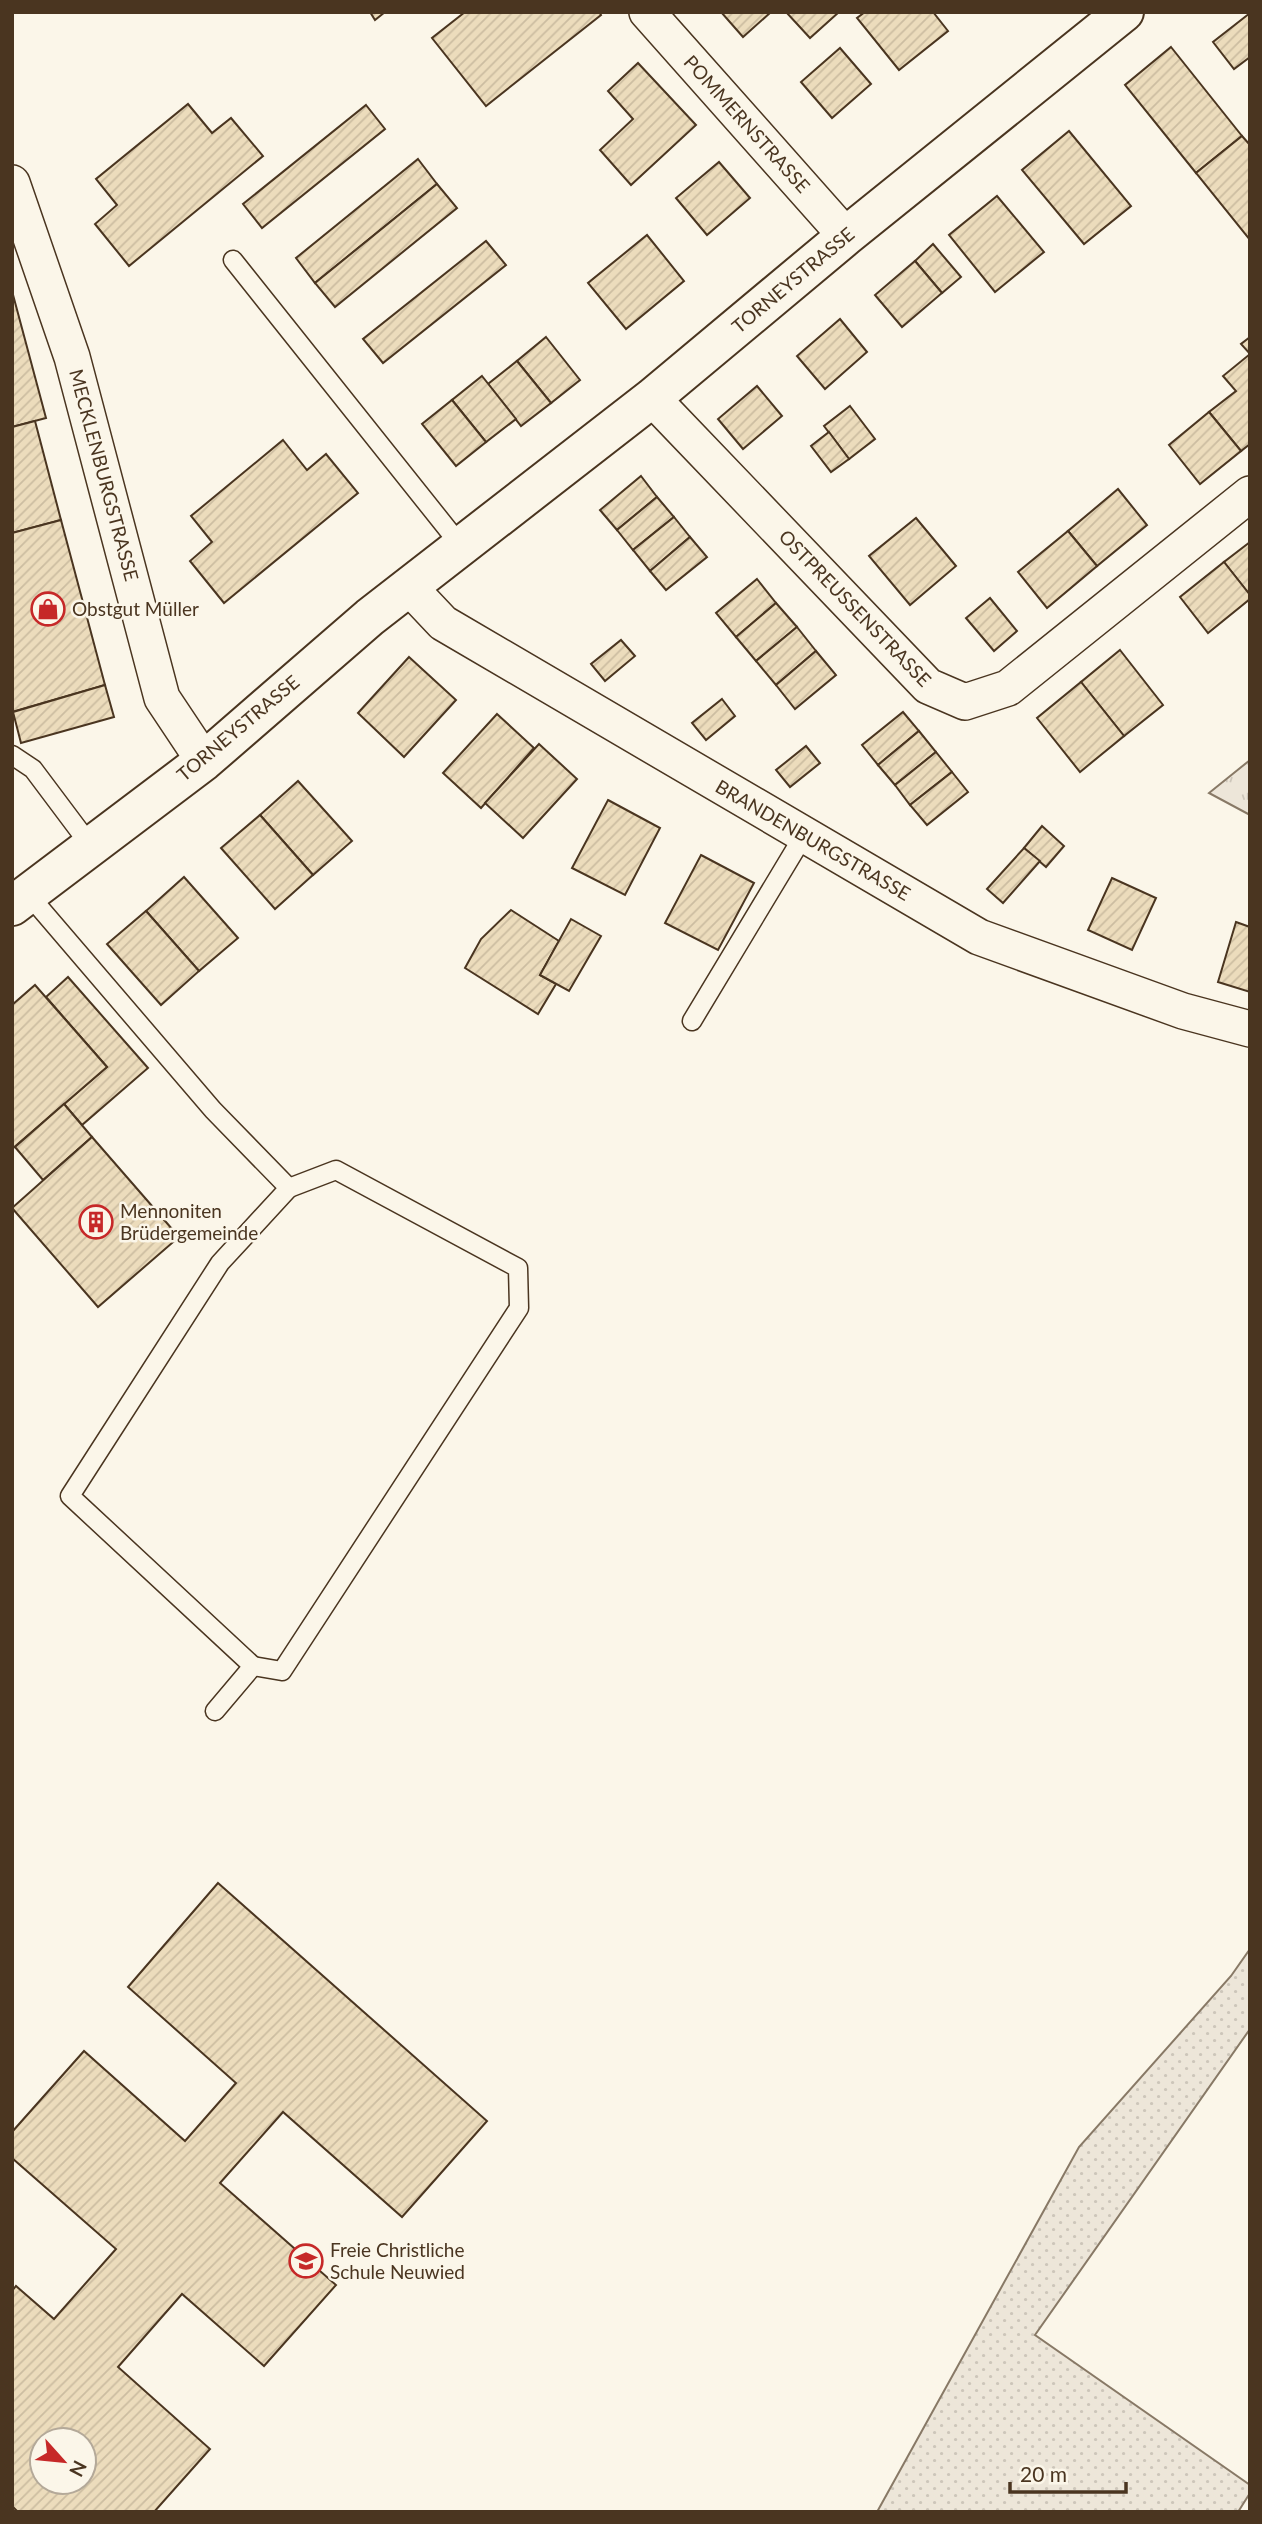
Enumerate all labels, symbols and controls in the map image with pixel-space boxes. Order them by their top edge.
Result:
street label: POMMERNSTRASSE [680,50,815,197]
street label: TORNEYSTRASSE [727,222,859,337]
street label: MECKLENBURGSTRASSE [65,366,144,583]
street label: OSTPREUSSENSTRASSE [775,524,936,691]
shop icon: Obstgut Müller [29,590,67,628]
place label: Obstgut Müller [72,597,199,620]
street label: TORNEYSTRASSE [172,670,304,785]
street label: BRANDENBURGSTRASSE [712,774,915,905]
place label: Mennoniten Brüdergemeinde [120,1199,258,1244]
building icon: Mennoniten Brüdergemeinde [77,1203,115,1241]
place label: Freie Christliche Schule Neuwied [330,2238,465,2283]
school or university icon: Freie Christliche Schule Neuwied [287,2242,325,2280]
north arrow [28,2426,98,2496]
scale bar [1010,2450,1126,2494]
text: N [65,2457,92,2481]
text: 20 m [1020,2461,1067,2486]

